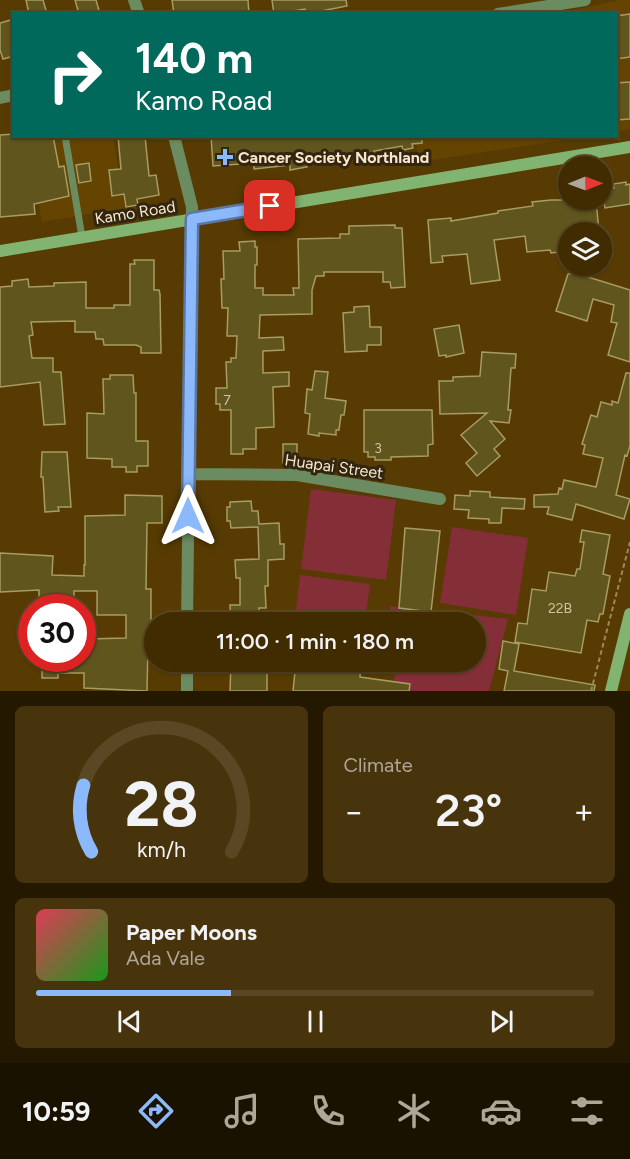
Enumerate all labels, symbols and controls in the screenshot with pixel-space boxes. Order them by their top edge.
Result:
text: 140 m [135,33,253,84]
icon: right [36,36,114,114]
text: Kamo Road [135,84,272,117]
marker: Cancer Society Northland [216,148,234,166]
place label: Cancer Society Northland [238,148,429,167]
north arrow [558,156,612,210]
map controls [558,156,612,276]
pin [244,180,295,231]
icon: arrive [253,189,286,222]
street label: Kamo Road [93,197,177,228]
button: layers [558,222,612,276]
house number: 7 [223,392,231,409]
house number: 3 [374,440,382,457]
street label: Huapai Street [283,450,384,483]
position arrow [156,484,220,548]
speed limit sign: 30 [18,594,96,672]
house number: 22B [548,600,572,617]
text: 11:00 · 1 min · 180 m [216,628,414,655]
text: Climate [344,753,413,777]
text: 28 [124,767,198,842]
text: 23° [435,783,502,837]
text: − [344,792,364,831]
text: + [573,792,594,831]
text: km/h [137,837,186,862]
text: Paper Moons [126,919,257,946]
text: Ada Vale [126,946,205,970]
icon: previous [113,1005,146,1038]
icon: pause [299,1005,332,1038]
icon: next [485,1005,518,1038]
icon: directions [135,1090,177,1132]
icon: music [221,1090,263,1132]
icon: phone [307,1090,349,1132]
icon: climate [393,1090,435,1132]
icon: car [480,1090,522,1132]
icon: filters [566,1090,608,1132]
text: 10:59 [22,1095,90,1128]

